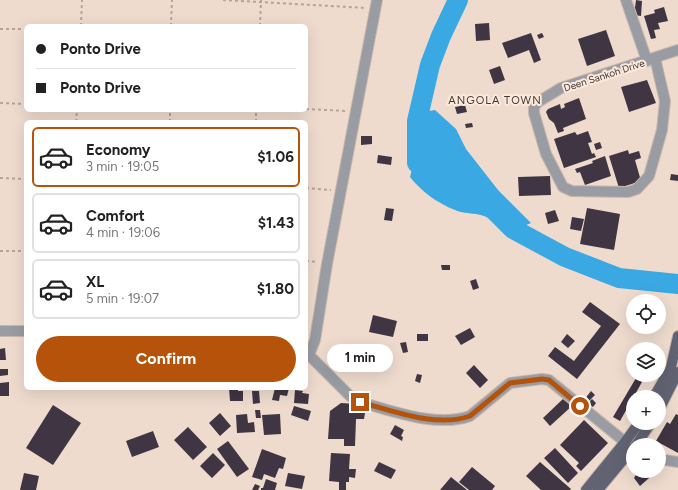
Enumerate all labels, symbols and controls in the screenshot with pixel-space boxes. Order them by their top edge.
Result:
text: Ponto Drive [60,40,141,58]
street label: Deen Sankoh Drive [562,56,647,95]
text: Ponto Drive [60,79,141,97]
district label: ANGOLA TOWN [448,94,542,107]
icon: car [38,139,74,175]
text: Economy [86,141,151,159]
text: $1.06 [257,148,294,166]
text: 3 min · 19:05 [86,159,159,174]
icon: car [38,205,74,241]
text: Comfort [86,207,145,225]
text: $1.43 [258,214,294,232]
text: 4 min · 19:06 [86,225,160,240]
icon: car [38,271,74,307]
text: XL [86,273,104,291]
text: $1.80 [257,280,294,298]
text: 5 min · 19:07 [86,291,159,306]
map controls [626,294,666,478]
button: locate [626,294,666,334]
button: Confirm [36,336,296,382]
button: layers [626,342,666,382]
callout: 1 min [327,344,393,372]
text: 1 min [345,350,375,365]
button: + [626,390,666,430]
route end [351,393,369,411]
route start [571,397,589,415]
button: − [626,438,666,478]

